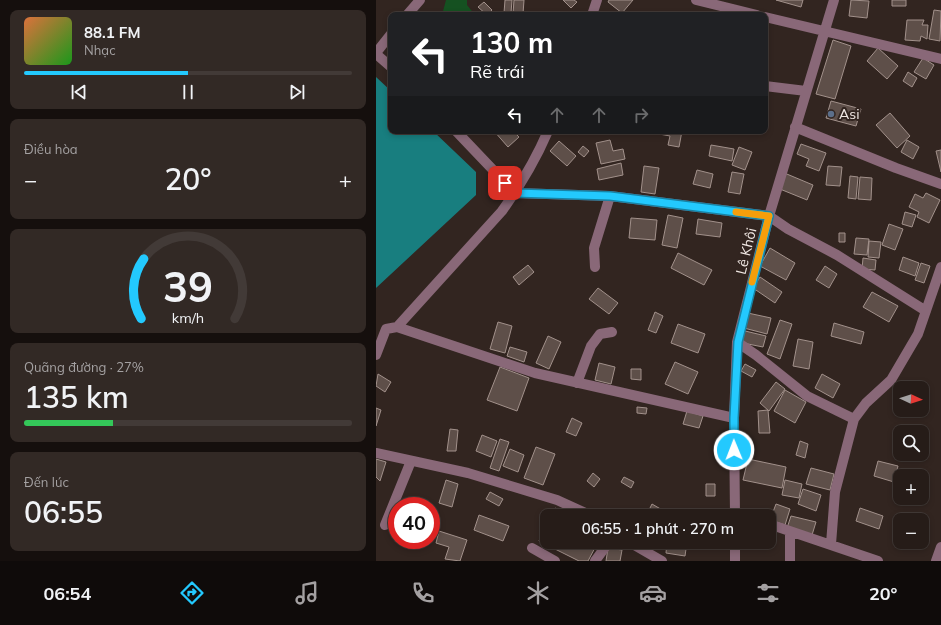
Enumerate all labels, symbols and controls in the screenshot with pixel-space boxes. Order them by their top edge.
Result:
text: 88.1 FM [84,23,140,42]
text: 130 m [470,25,553,60]
icon: left [404,28,456,80]
text: Nhạc [84,42,116,58]
text: Rẽ trái [470,60,525,83]
icon: previous [68,81,90,103]
icon: pause [177,81,199,103]
icon: next [286,81,308,103]
icon: left [504,104,526,126]
icon: ahead [546,104,568,126]
icon: ahead [588,104,610,126]
icon: right [630,104,652,126]
place label: Asi [839,105,859,123]
marker: Asi [826,109,836,119]
text: Điều hòa [24,141,78,157]
text: 20° [164,160,212,198]
text: − [24,166,37,194]
text: + [339,166,352,194]
pin [488,166,522,200]
icon: arrive [494,172,516,194]
street label: Lê Khôi [732,226,760,276]
text: 39 [163,259,213,311]
text: km/h [172,308,204,326]
text: Quãng đường · 27% [24,359,144,375]
text: 135 km [24,378,129,416]
north arrow [893,381,929,417]
map controls [893,381,929,549]
button: search [893,425,929,461]
position arrow [713,429,755,471]
button: + [893,469,929,505]
text: Đến lúc [24,474,69,490]
text: 06:55 [24,493,103,531]
speed limit sign: 40 [388,497,440,549]
button: − [893,513,929,549]
text: 06:55 · 1 phút · 270 m [582,519,734,538]
icon: directions [178,579,206,607]
icon: music [293,579,321,607]
icon: phone [409,579,437,607]
icon: climate [524,579,552,607]
icon: car [639,579,667,607]
icon: filters [754,579,782,607]
text: 06:54 [44,582,91,605]
text: 20° [869,582,897,605]

